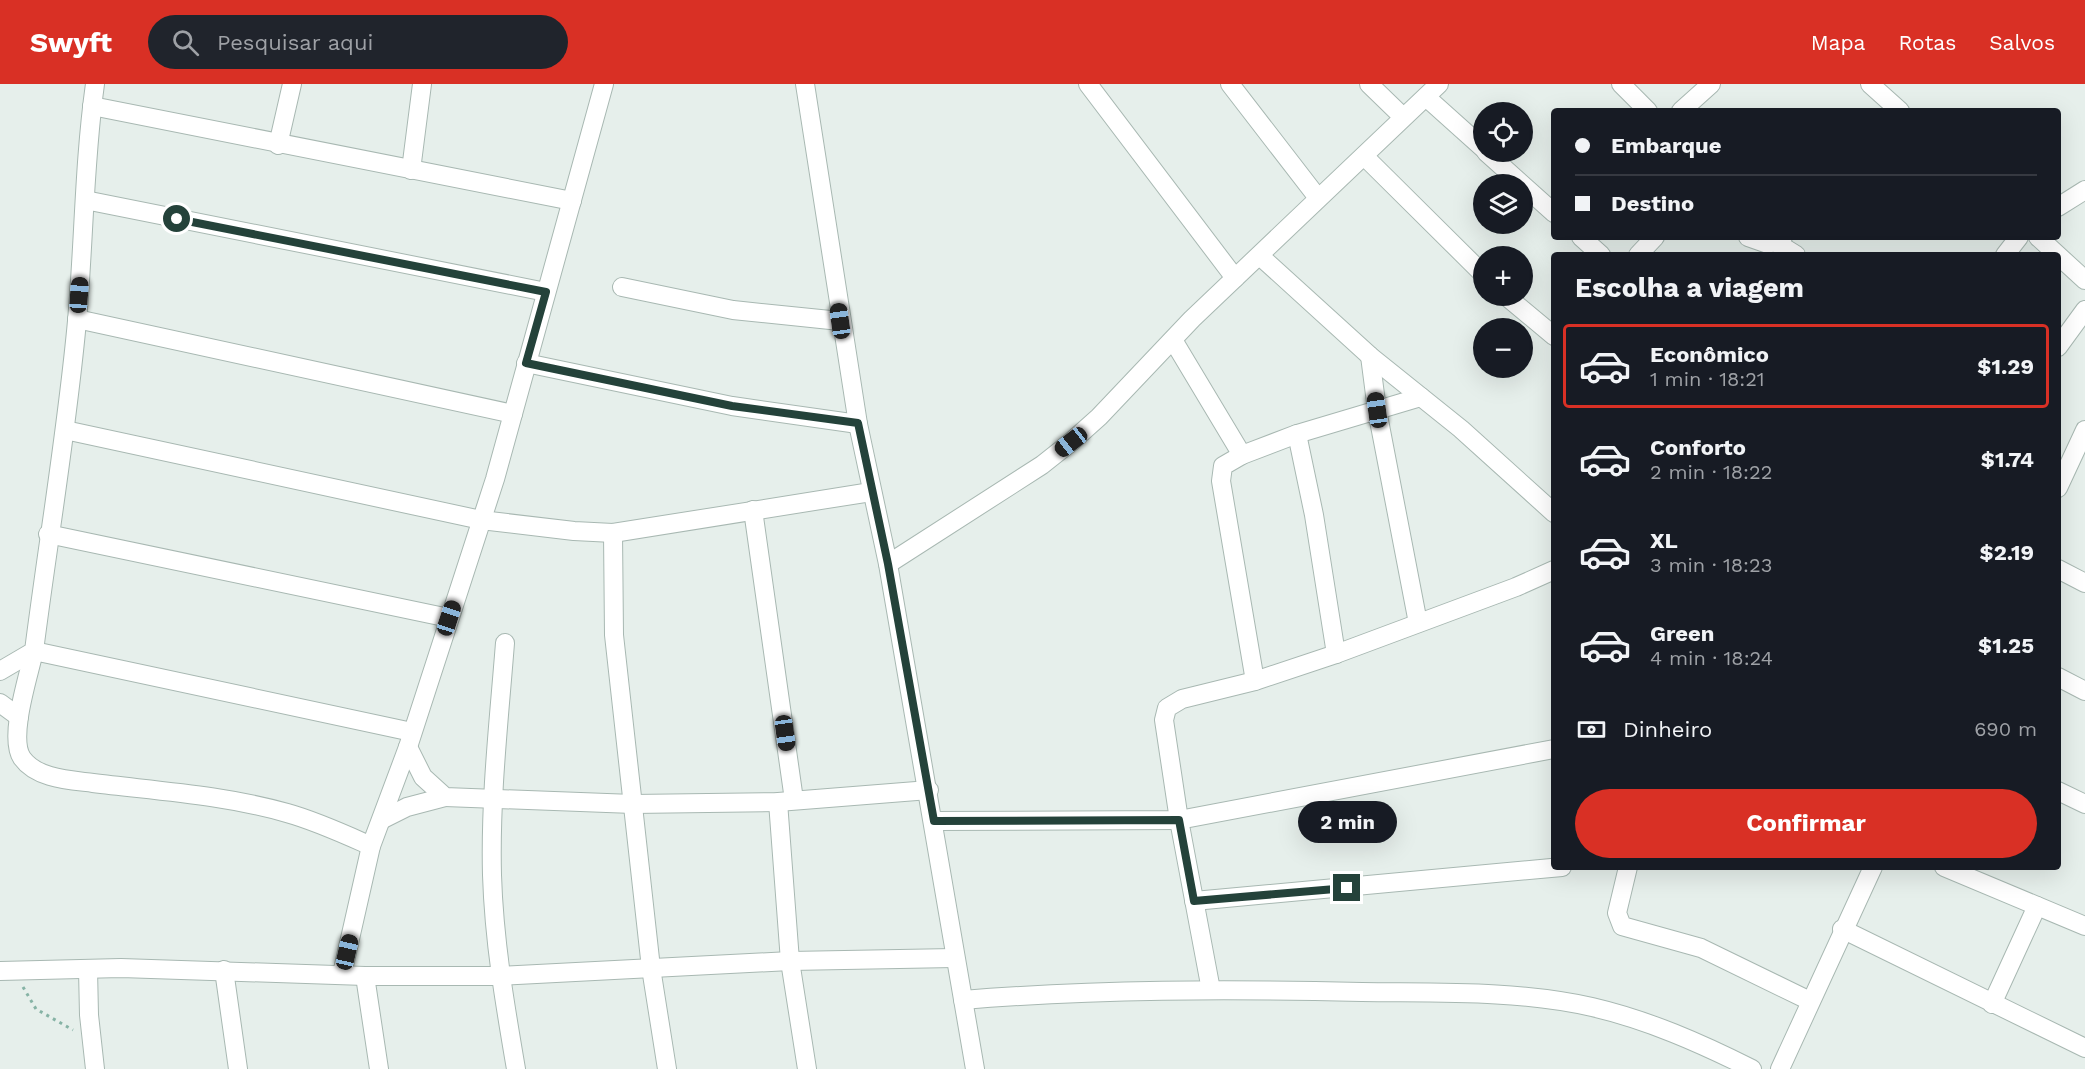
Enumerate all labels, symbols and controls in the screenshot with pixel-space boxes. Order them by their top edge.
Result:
search box [148,15,568,69]
text: Swyft [30,26,112,59]
icon: search [169,26,202,59]
text: Pesquisar aqui [217,30,373,55]
text: Mapa [1811,30,1865,55]
text: Rotas [1898,30,1956,55]
text: Salvos [1989,30,2055,55]
map controls [1473,102,1533,378]
button: locate [1473,102,1533,162]
text: Embarque [1611,133,1721,158]
button: layers [1473,174,1533,234]
text: Destino [1611,191,1694,216]
route start [163,205,190,232]
button: + [1473,246,1533,306]
text: Escolha a viagem [1575,272,1804,304]
car [69,276,89,314]
car [829,302,851,340]
button: − [1473,318,1533,378]
icon: car [1578,339,1632,393]
text: Econômico [1650,342,1769,367]
text: $1.29 [1977,354,2034,379]
text: 1 min · 18:21 [1650,367,1765,391]
car [1366,391,1388,429]
car [1051,424,1091,460]
icon: car [1578,432,1632,486]
text: Conforto [1650,435,1746,460]
text: $1.74 [1981,447,2034,472]
text: 2 min · 18:22 [1650,460,1772,484]
icon: car [1578,525,1632,579]
text: XL [1650,528,1678,553]
text: $2.19 [1980,540,2034,565]
text: 3 min · 18:23 [1650,553,1772,577]
car [435,598,463,638]
icon: car [1578,618,1632,672]
text: Green [1650,621,1714,646]
text: $1.25 [1978,633,2034,658]
text: 4 min · 18:24 [1650,646,1773,670]
icon: cash [1575,713,1608,746]
car [774,714,796,752]
text: Dinheiro [1623,717,1712,742]
text: 690 m [1974,717,2037,741]
button: Confirmar [1575,789,2037,858]
callout: 2 min [1298,801,1396,843]
text: 2 min [1320,810,1375,834]
route end [1333,874,1360,901]
car [334,932,360,972]

